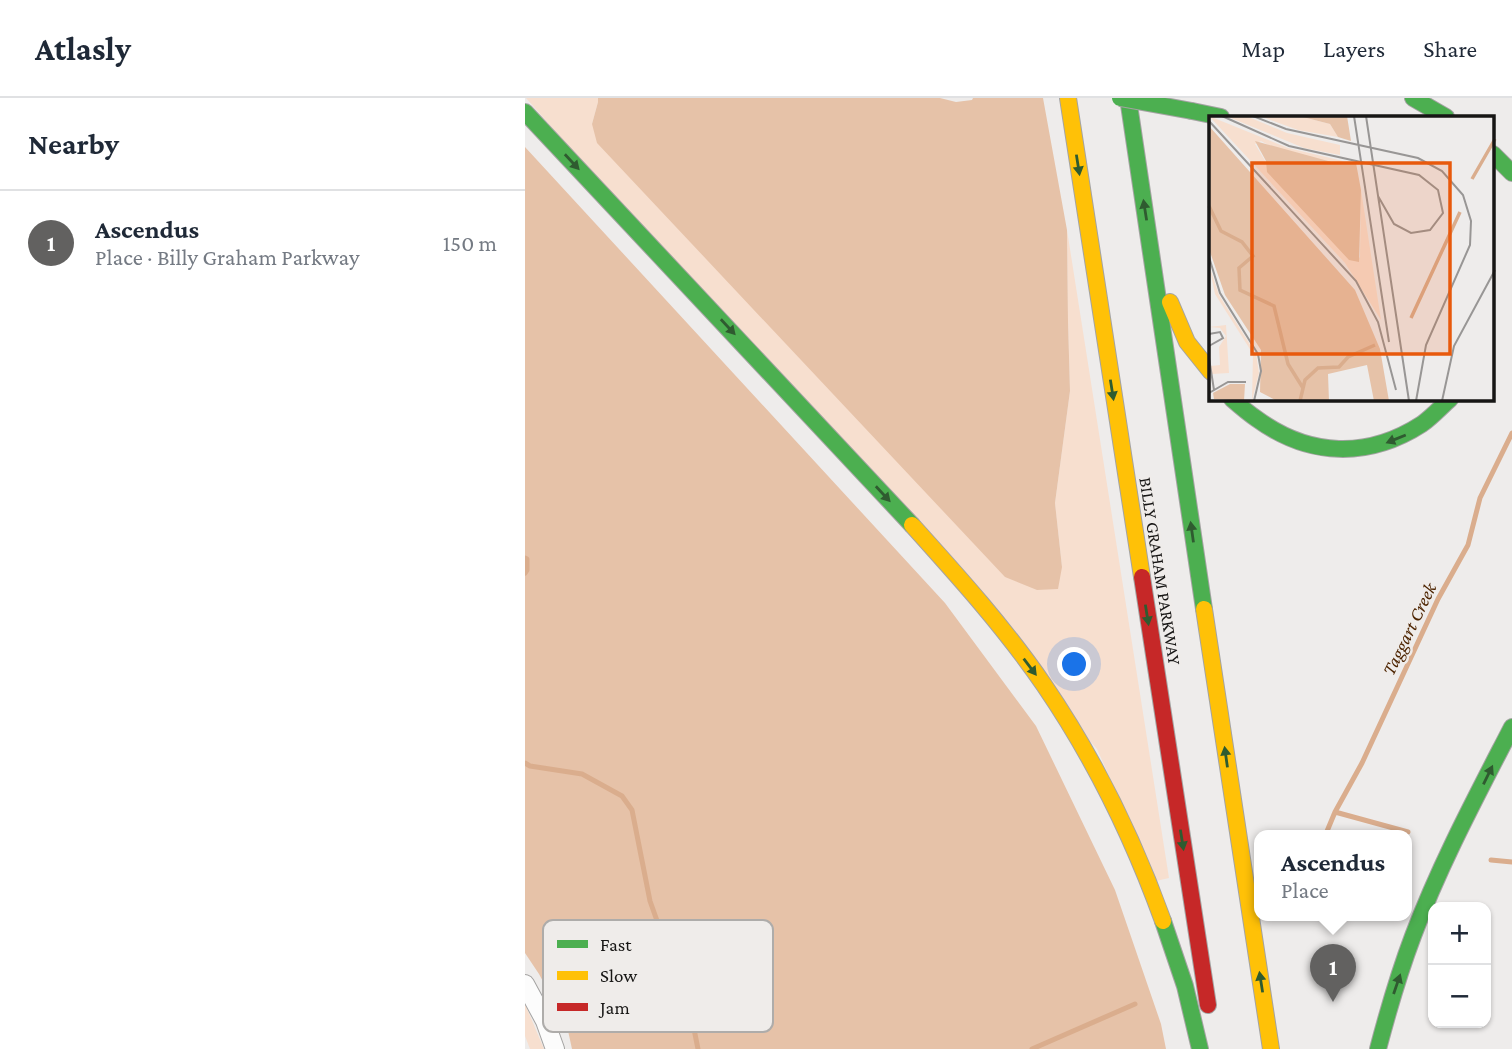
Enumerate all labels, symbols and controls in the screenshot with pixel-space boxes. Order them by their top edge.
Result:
text: Atlasly [35,30,131,67]
text: Map [1241,35,1285,62]
text: Layers [1323,35,1385,62]
text: Share [1423,35,1477,62]
inset map [1209,116,1495,401]
text: Nearby [28,127,119,160]
one-way arrow [563,153,579,170]
one-way arrow [1073,155,1084,177]
one-way arrow [1139,199,1150,221]
text: Ascendus [95,215,199,244]
text: 1 [47,230,55,256]
text: 150 m [443,230,497,256]
text: Place · Billy Graham Parkway [95,244,360,270]
one-way arrow [720,318,736,336]
one-way arrow [1107,379,1118,401]
one-way arrow [1385,434,1406,445]
street label: BILLY GRAHAM PARKWAY [1135,476,1185,667]
one-way arrow [874,485,890,502]
one-way arrow [1187,521,1198,543]
water label: Taggart Creek [1378,579,1441,679]
one-way arrow [1142,604,1153,626]
your location [1057,647,1091,681]
one-way arrow [1023,658,1037,676]
one-way arrow [1220,746,1231,768]
one-way arrow [1482,765,1494,785]
one-way arrow [1177,829,1188,851]
popup [1254,830,1412,921]
text: Ascendus [1281,848,1385,877]
text: Place [1281,877,1329,903]
map controls [1428,902,1491,1028]
button: + [1428,902,1491,965]
legend [543,920,773,1032]
text: Fast [600,934,632,955]
pin: 1 [1310,944,1356,1002]
text: Slow [600,965,637,986]
button: − [1428,965,1491,1028]
one-way arrow [1255,970,1266,992]
one-way arrow [1392,973,1403,994]
text: Jam [598,997,630,1018]

